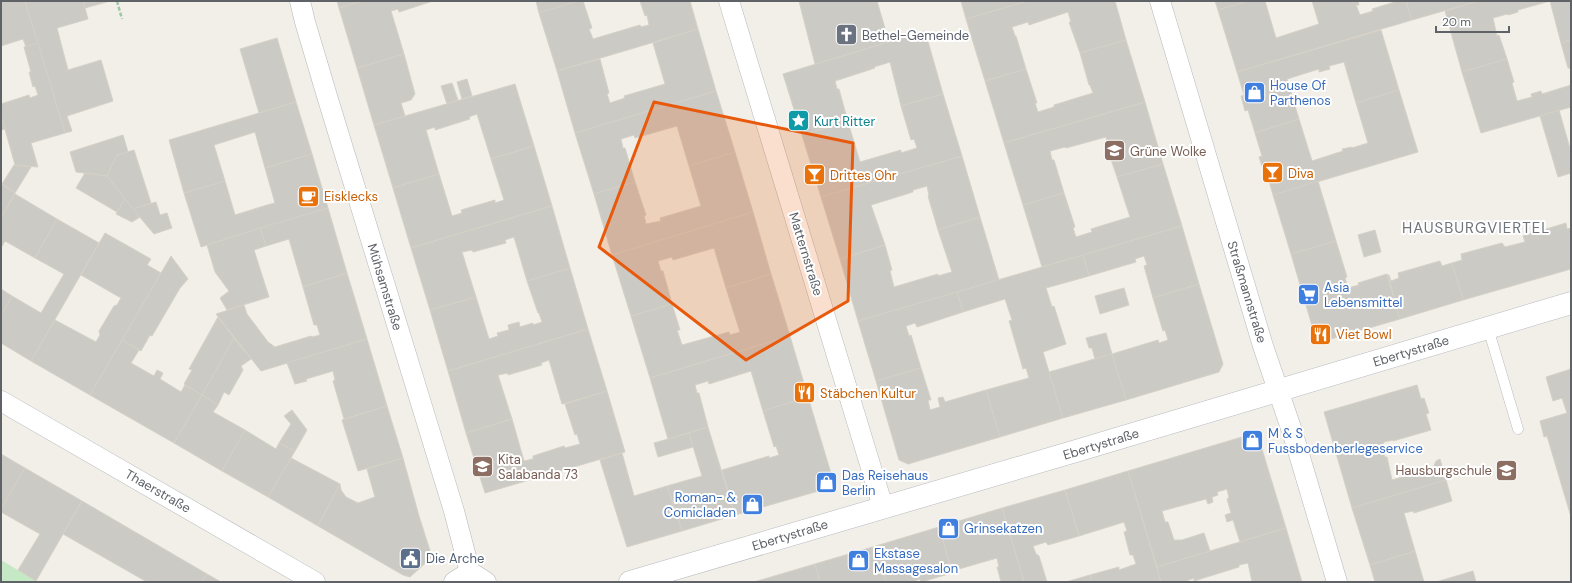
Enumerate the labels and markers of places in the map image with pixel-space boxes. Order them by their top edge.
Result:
church icon: Bethel-Gemeinde [834,22,860,48]
place label: Bethel-Gemeinde [862,27,969,44]
place label: House Of Parthenos [1270,77,1331,109]
shop icon: House Of Parthenos [1241,79,1267,105]
place icon: Kurt Ritter [785,108,811,134]
place label: Kurt Ritter [814,113,875,130]
school or university icon: Grüne Wolke [1101,138,1127,164]
place label: Grüne Wolke [1130,143,1206,160]
bar icon: Diva [1259,160,1285,186]
bar icon: Drittes Ohr [801,162,827,188]
place label: Diva [1288,165,1314,182]
place label: Drittes Ohr [830,167,897,184]
cafe icon: Eisklecks [296,183,322,209]
place label: Eisklecks [324,188,378,205]
place label: Asia Lebensmittel [1324,279,1402,311]
supermarket icon: Asia Lebensmittel [1296,281,1322,307]
restaurant icon: Viet Bowl [1308,321,1334,347]
place label: Viet Bowl [1336,326,1392,343]
restaurant icon: Stäbchen Kultur [792,380,818,406]
place label: Stäbchen Kultur [820,385,916,402]
place label: M & S Fussbodenberlegeservice [1268,425,1423,457]
shop icon: M & S Fussbodenberlegeservice [1240,427,1266,453]
place label: Kita Salabanda 73 [498,451,578,483]
school or university icon: Kita Salabanda 73 [469,453,495,479]
school or university icon: Hausburgschule [1494,457,1520,483]
place label: Hausburgschule [1395,462,1492,479]
place label: Das Reisehaus Berlin [842,467,928,499]
shop icon: Das Reisehaus Berlin [813,469,839,495]
place label: Roman- & Comicladen [664,489,736,521]
shop icon: Roman- & Comicladen [739,491,765,517]
shop icon: Grinsekatzen [936,515,962,541]
place label: Grinsekatzen [964,520,1042,537]
public building icon: Die Arche [398,545,424,571]
place label: Ekstase Massagesalon [874,545,958,577]
shop icon: Ekstase Massagesalon [846,547,872,573]
place label: Die Arche [426,550,484,567]

